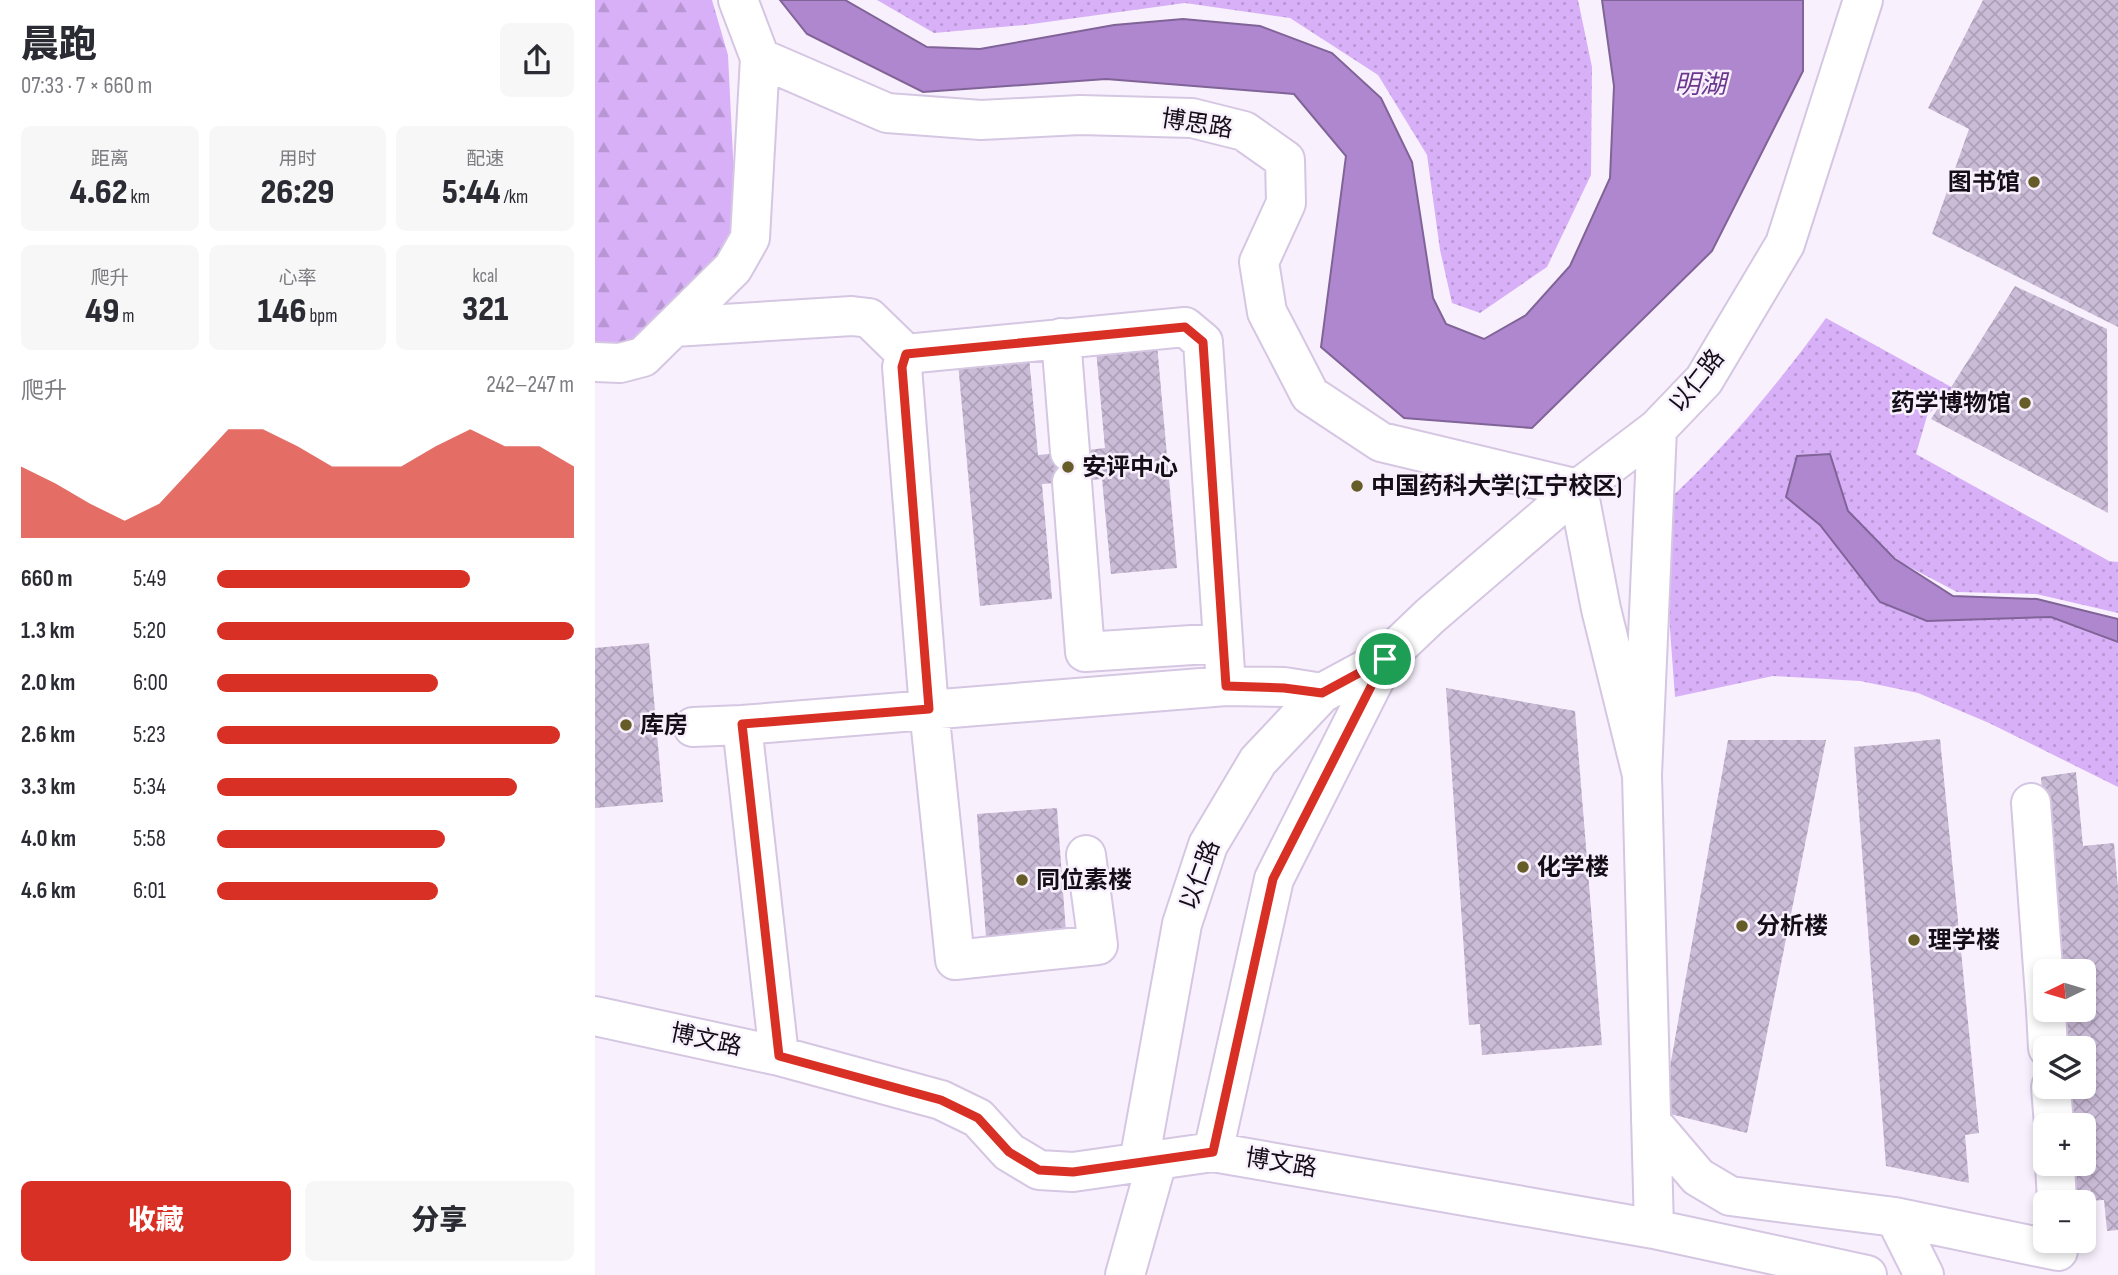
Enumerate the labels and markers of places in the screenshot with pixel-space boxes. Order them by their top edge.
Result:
place label: 图书馆 [1948,168,2020,197]
marker: 图书馆 [2026,174,2042,190]
place label: 药学博物馆 [1891,389,2011,418]
marker: 药学博物馆 [2017,395,2033,411]
place label: 安评中心 [1082,453,1178,482]
marker: 安评中心 [1060,459,1076,475]
place label: 中国药科大学(江宁校区) [1371,472,1622,501]
marker: 中国药科大学(江宁校区) [1349,478,1365,494]
pin [1355,629,1415,689]
place label: 库房 [640,711,688,740]
marker: 库房 [618,717,634,733]
place label: 化学楼 [1537,853,1609,882]
marker: 化学楼 [1515,859,1531,875]
place label: 同位素楼 [1036,866,1132,895]
marker: 同位素楼 [1014,872,1030,888]
place label: 分析楼 [1756,912,1828,941]
marker: 分析楼 [1734,918,1750,934]
place label: 理学楼 [1928,926,2000,955]
marker: 理学楼 [1906,932,1922,948]

